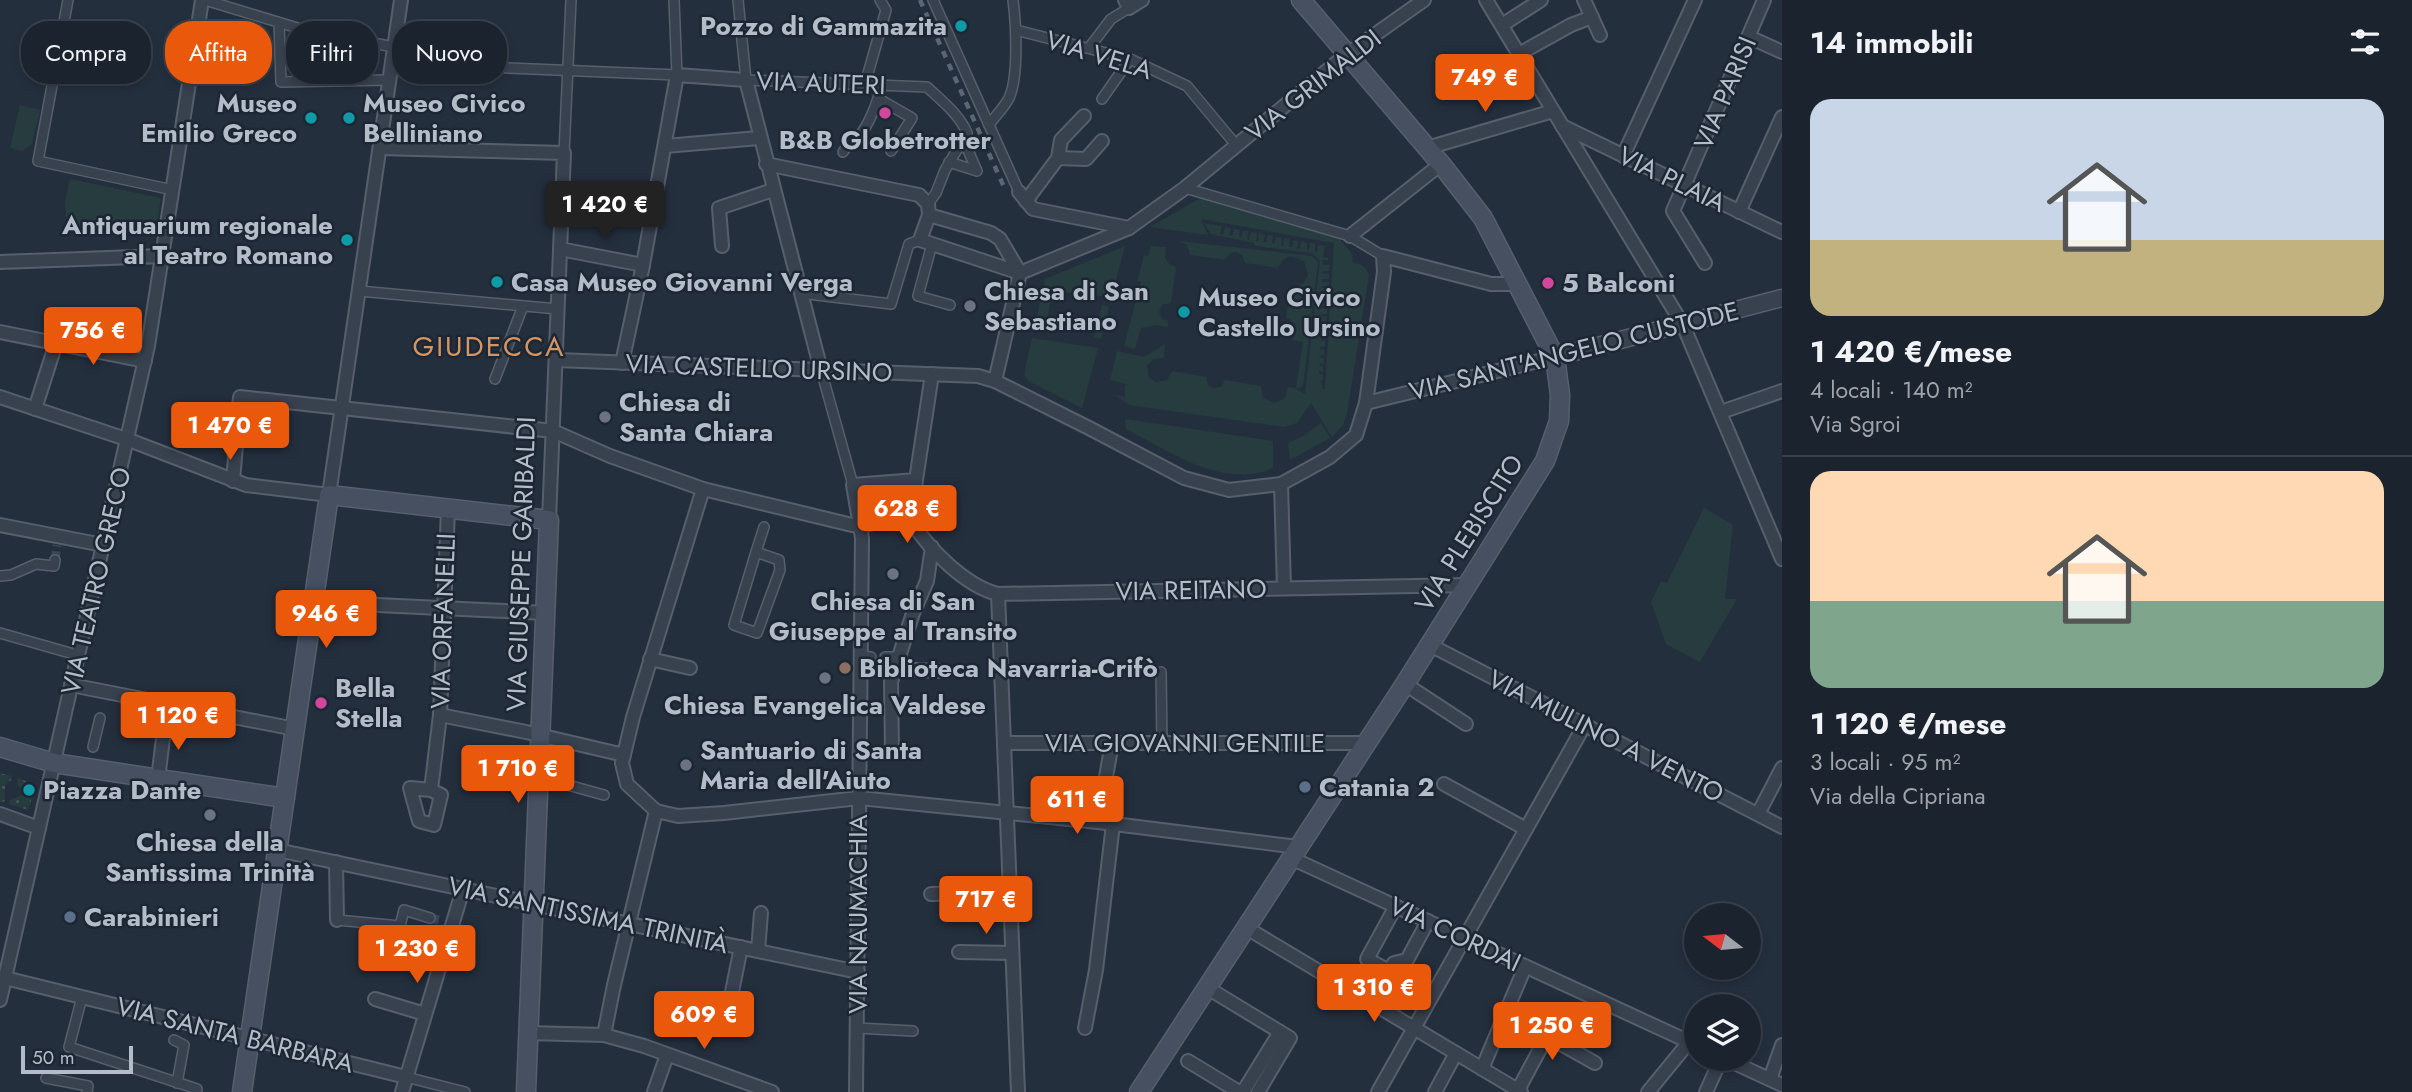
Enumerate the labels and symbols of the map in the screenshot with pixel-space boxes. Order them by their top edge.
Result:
place label: Pozzo di Gammazita [700,7,947,45]
marker: Pozzo di Gammazita [953,18,969,34]
street label: VIA GRIMALDI [1237,20,1389,150]
street label: VIA VELA [1041,21,1158,89]
street label: VIA PARISI [1684,31,1766,155]
pin: 749 € [1436,54,1534,114]
street label: VIA AUTERI [756,62,886,104]
place label: Museo Emilio Greco [141,84,297,152]
place label: Museo Civico Belliniano [363,84,525,152]
marker: B&B Globetrotter [877,105,893,121]
marker: Museo Emilio Greco [303,110,319,126]
marker: Museo Civico Belliniano [341,110,357,126]
place label: B&B Globetrotter [779,121,991,159]
street label: VIA PLAIA [1612,137,1733,222]
pin: 1 420 € [540,182,670,241]
place label: Antiquarium regionale al Teatro Romano [61,206,333,274]
marker: Antiquarium regionale al Teatro Romano [339,232,355,248]
place label: Casa Museo Giovanni Verga [511,263,853,301]
place label: 5 Balconi [1562,264,1675,302]
place label: Chiesa di San Sebastiano [984,272,1149,340]
marker: Casa Museo Giovanni Verga [489,274,505,290]
marker: 5 Balconi [1540,275,1556,291]
place label: Museo Civico Castello Ursino [1198,278,1381,346]
street label: VIA SANT'ANGELO CUSTODE [1405,292,1743,410]
marker: Chiesa di San Sebastiano [962,298,978,314]
marker: Museo Civico Castello Ursino [1176,304,1192,320]
pin: 756 € [44,308,142,367]
district label: GIUDECCA [413,326,565,367]
street label: VIA CASTELLO URSINO [625,344,893,392]
place label: Chiesa di Santa Chiara [619,383,773,451]
pin: 1 470 € [165,402,295,462]
marker: Chiesa di Santa Chiara [597,409,613,425]
street label: VIA GIUSEPPE GARIBALDI [497,416,545,712]
street label: VIA PLEBISCITO [1405,447,1533,619]
street label: VIA TEATRO GRECO [51,463,141,699]
pin: 628 € [858,486,956,545]
street label: VIA ORFANELLI [421,532,465,710]
marker: Chiesa di San Giuseppe al Transito [885,566,901,582]
street label: VIA REITANO [1115,570,1267,610]
place label: Chiesa di San Giuseppe al Transito [769,582,1017,650]
pin: 946 € [277,590,375,650]
place label: Biblioteca Navarria-Crifò [859,649,1158,687]
marker: Biblioteca Navarria-Crifò [837,660,853,676]
street label: VIA MULINO A VENTO [1481,660,1731,812]
place label: Bella Stella [335,669,402,737]
marker: Chiesa Evangelica Valdese [817,670,833,686]
place label: Chiesa Evangelica Valdese [664,686,986,724]
pin: 1 120 € [113,692,243,752]
marker: Bella Stella [313,695,329,711]
street label: VIA GIOVANNI GENTILE [1045,724,1325,762]
place label: Santuario di Santa Maria dell'Aiuto [700,731,922,799]
pin: 1 710 € [453,746,583,805]
marker: Santuario di Santa Maria dell'Aiuto [678,757,694,773]
place label: Catania 2 [1319,768,1435,806]
place label: Piazza Dante [43,771,201,809]
pin: 611 € [1028,776,1126,836]
marker: Catania 2 [1297,779,1313,795]
marker: Piazza Dante [21,782,37,798]
marker: Chiesa della Santissima Trinità [202,807,218,823]
street label: VIA NAUMACHIA [839,813,877,1014]
place label: Chiesa della Santissima Trinità [105,823,315,891]
street label: VIA SANTISSIMA TRINITÀ [444,867,732,963]
pin: 717 € [937,876,1035,936]
street label: VIA CORDAI [1383,887,1527,981]
place label: Carabinieri [84,898,219,936]
north arrow [1684,903,1760,980]
marker: Carabinieri [62,909,78,925]
pin: 1 230 € [352,926,482,985]
pin: 1 310 € [1309,964,1439,1024]
street label: VIA SANTA BARBARA [112,987,358,1083]
pin: 609 € [655,992,753,1051]
pin: 1 250 € [1487,1002,1617,1062]
scale bar [21,1043,133,1075]

